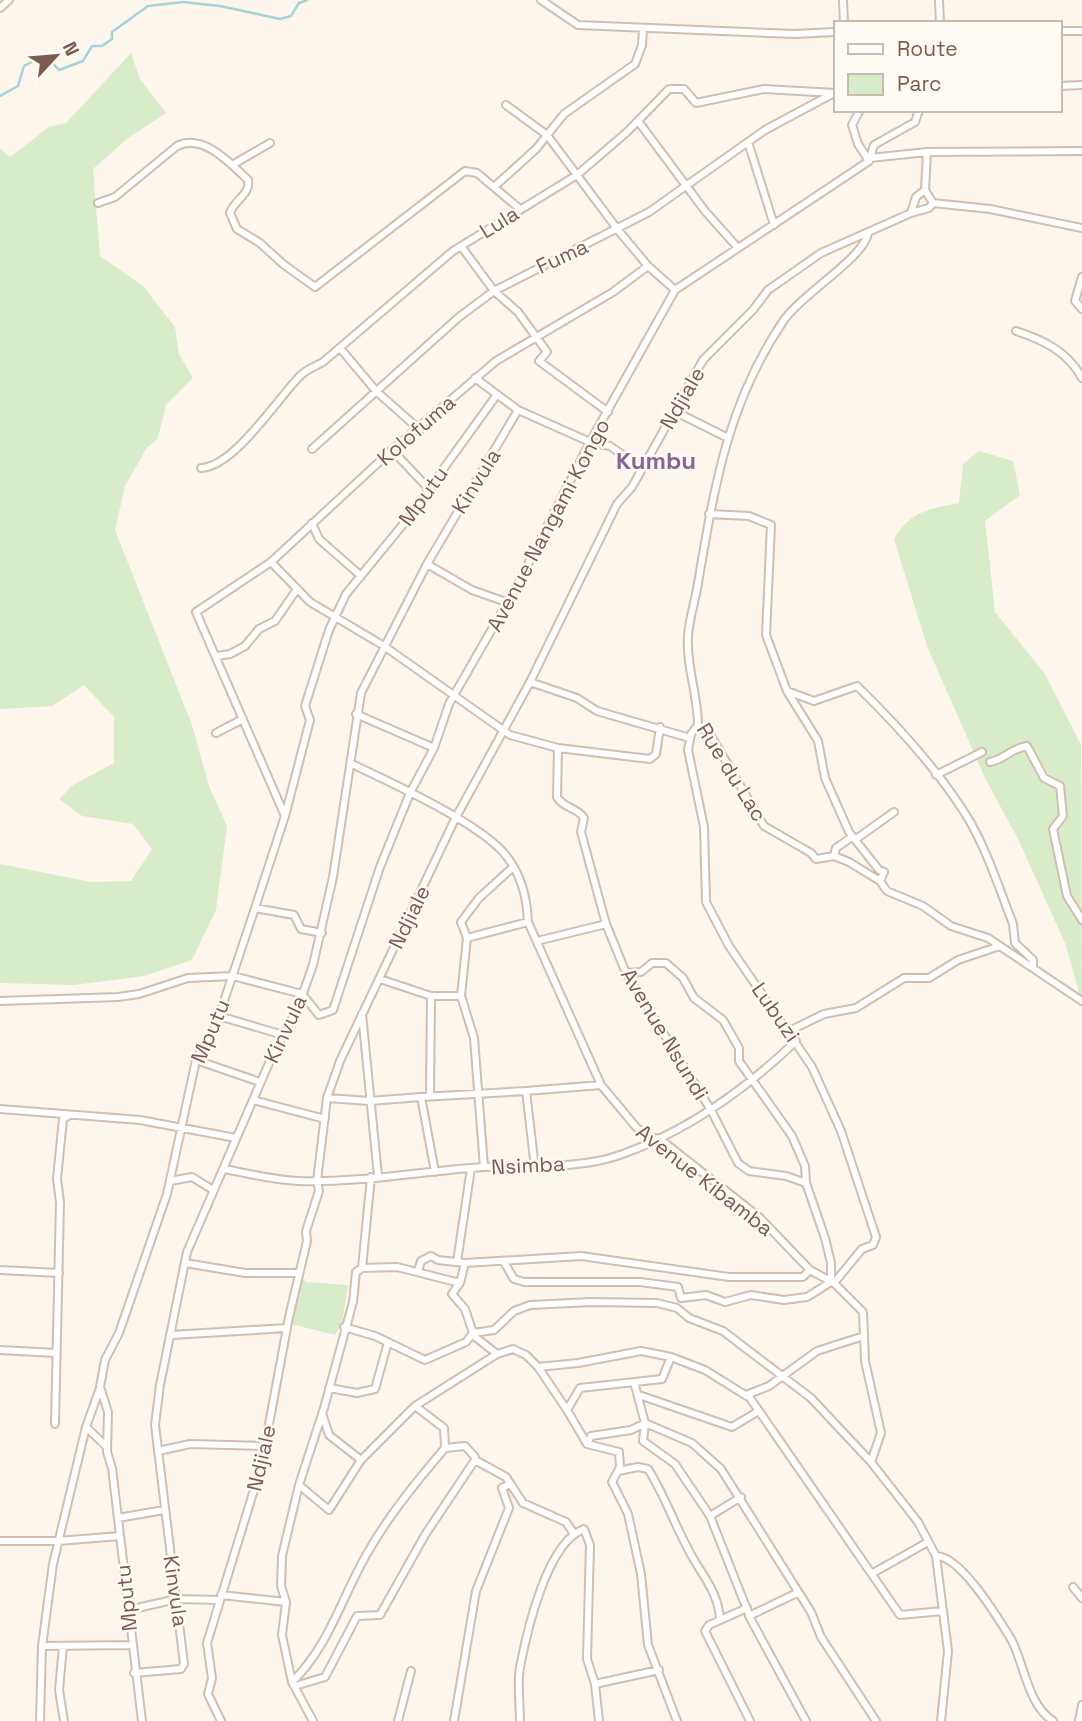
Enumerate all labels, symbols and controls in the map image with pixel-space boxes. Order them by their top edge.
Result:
north arrow [21,21,91,91]
legend [834,21,1061,112]
text: Route [897,35,958,62]
text: N [57,38,85,60]
text: Parc [897,70,942,97]
street label: Lula [474,200,524,244]
street label: Fuma [532,232,592,280]
street label: Ndjiale [653,362,711,434]
street label: Kolofuma [371,389,461,471]
street label: Avenue Nangami Kongo [480,414,616,636]
street label: Kinvula [445,443,507,519]
district label: Kumbu [616,445,696,476]
street label: Mputu [392,461,454,531]
street label: Rue du Lac [691,718,773,826]
street label: Ndjiale [382,881,436,953]
street label: Avenue Nsundi [615,963,715,1105]
street label: Lubuzi [746,977,806,1047]
street label: Kinvula [258,991,312,1067]
street label: Mputu [184,995,236,1067]
street label: Avenue Kibamba [631,1118,779,1242]
street label: Nsimba [490,1150,566,1180]
street label: Ndjiale [240,1422,282,1494]
street label: Kinvula [158,1554,194,1628]
street label: Mputu [109,1563,143,1633]

